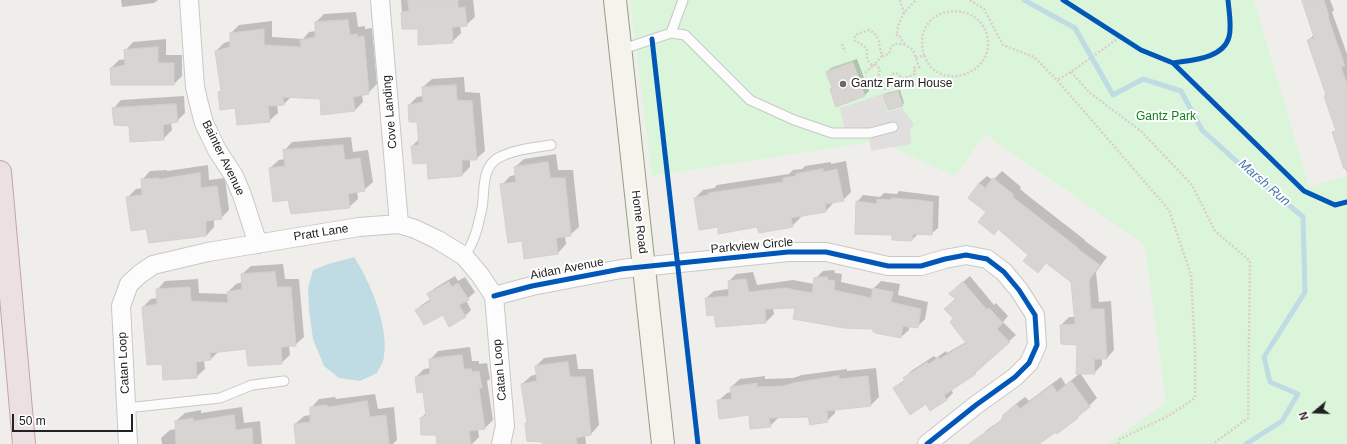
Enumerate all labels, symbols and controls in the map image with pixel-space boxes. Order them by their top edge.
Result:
street label: Cove Landing [380,74,400,150]
place label: Gantz Farm House [851,77,952,91]
marker: Gantz Farm House [838,79,848,89]
park label: Gantz Park [1136,110,1196,124]
street label: Bainter Avenue [199,118,247,198]
water label: Marsh Run [1235,156,1293,210]
street label: Home Road [628,189,650,255]
street label: Pratt Lane [293,222,349,244]
street label: Parkview Circle [710,235,794,257]
street label: Aidan Avenue [529,255,605,283]
street label: Catan Loop [115,332,133,394]
street label: Catan Loop [490,338,510,402]
north arrow [1295,392,1335,432]
scale bar [14,406,135,432]
text: N [1297,410,1311,422]
text: 50 m [19,414,46,428]

